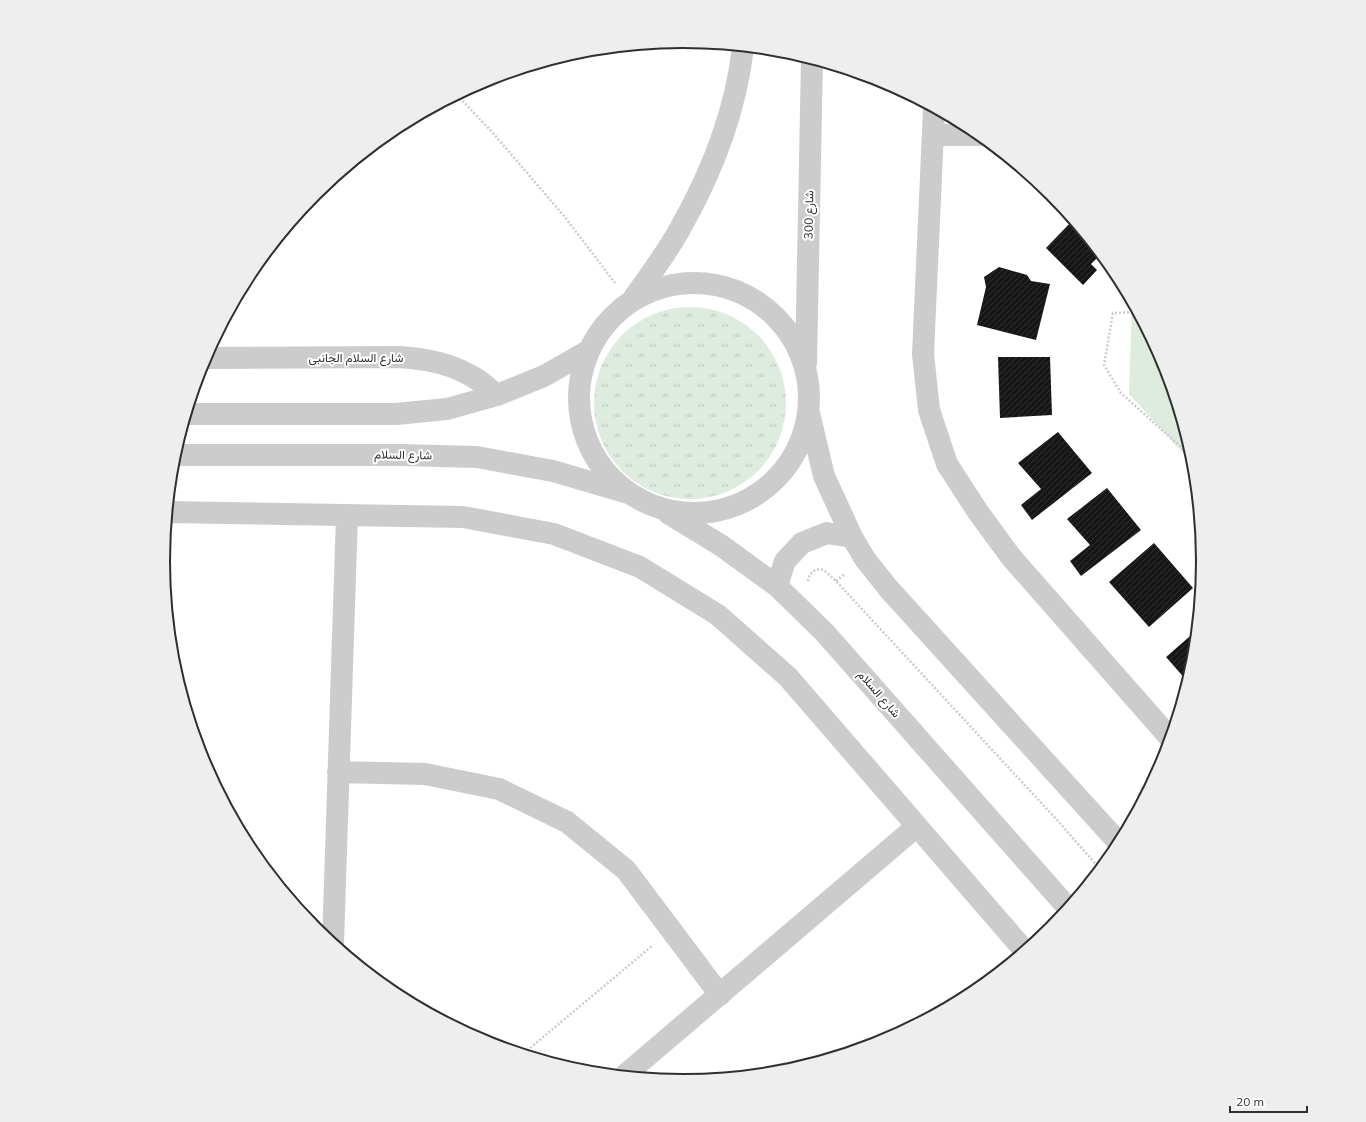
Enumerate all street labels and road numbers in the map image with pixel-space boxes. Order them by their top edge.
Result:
street label: شارع 300 [801,190,818,240]
street label: شارع السلام الجانبى [308,350,404,367]
street label: شارع السلام [374,446,432,465]
street label: شارع السلام [853,667,904,722]

